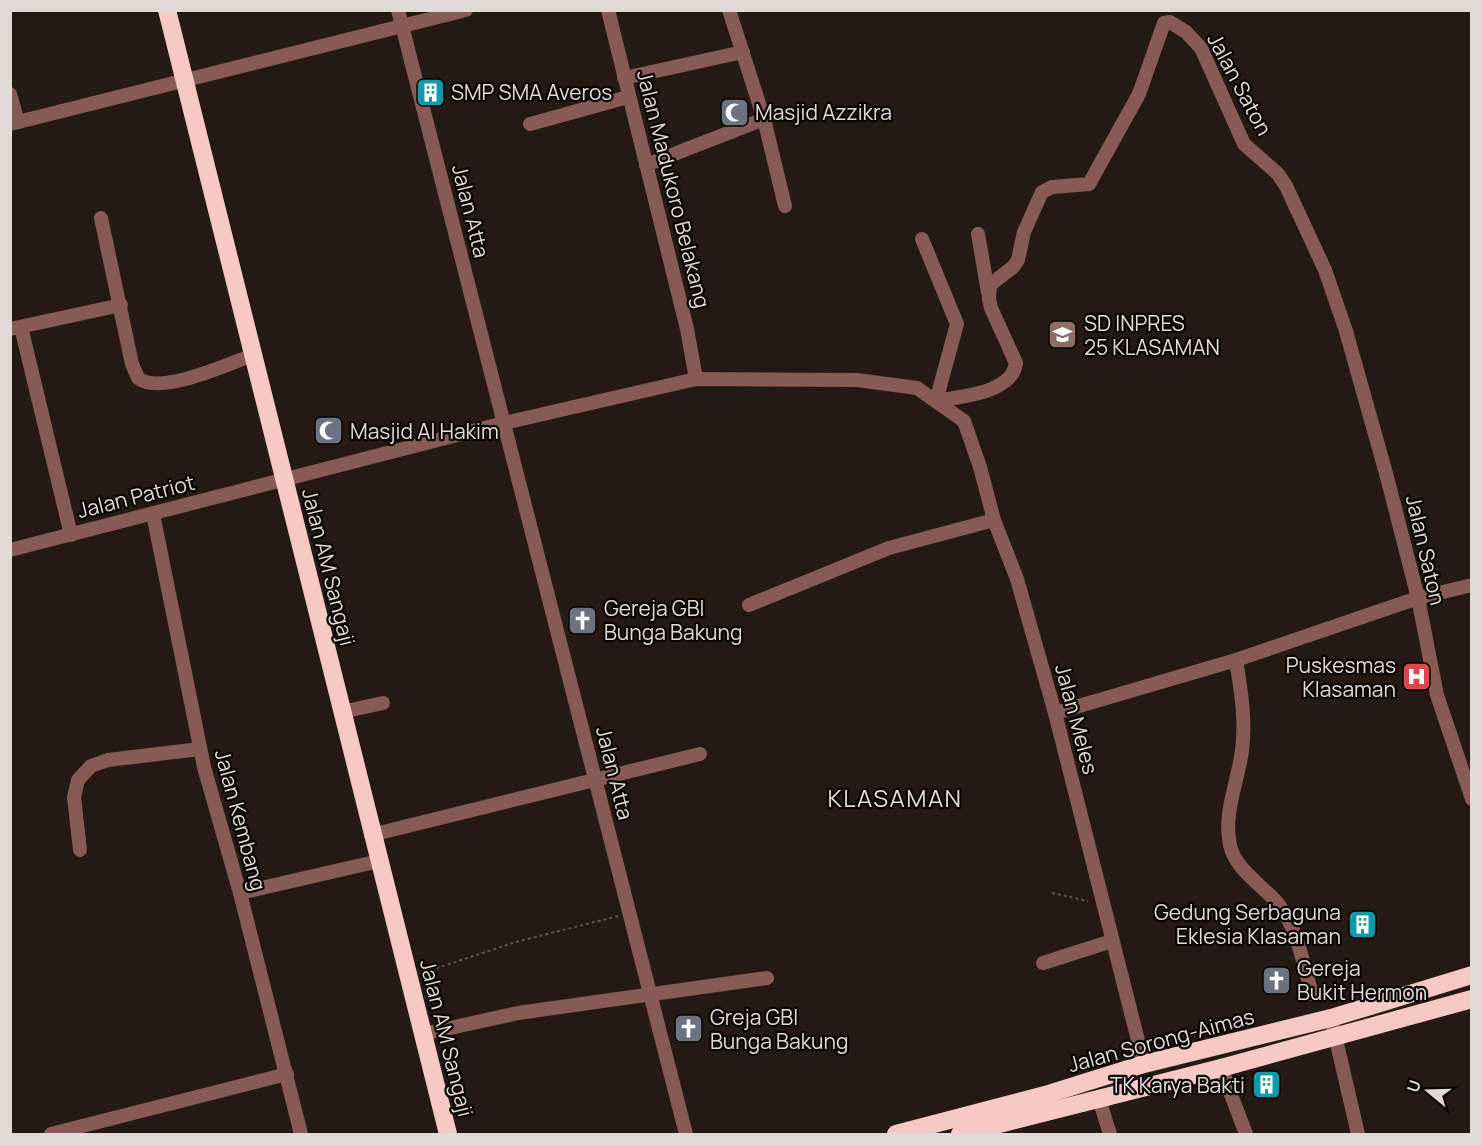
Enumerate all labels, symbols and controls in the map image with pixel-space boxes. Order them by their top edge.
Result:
street label: Jalan Saton [1201,28,1279,140]
street label: Jalan Madukoro Belakang [631,67,717,311]
building icon: SMP SMA Averos [414,76,446,108]
place label: SMP SMA Averos [451,78,612,106]
mosque icon: Masjid Azzikra [718,96,750,128]
place label: Masjid Azzikra [755,98,892,126]
street label: Jalan Atta [446,161,496,261]
place label: SD INPRES 25 KLASAMAN [1084,309,1220,361]
school or university icon: SD INPRES 25 KLASAMAN [1047,319,1079,351]
mosque icon: Masjid Al Hakim [313,415,345,447]
place label: Masjid Al Hakim [350,417,499,445]
street label: Jalan Patriot [74,468,198,524]
street label: Jalan AM Sangaji [296,485,362,649]
street label: Jalan Saton [1400,492,1452,608]
place label: Gereja GBI Bunga Bakung [604,594,742,646]
church icon: Gereja GBI Bunga Bakung [567,604,599,636]
place label: Puskesmas Klasaman [1286,651,1396,703]
street label: Jalan Meles [1049,661,1105,777]
hospital icon: Puskesmas Klasaman [1401,661,1433,693]
street label: Jalan Atta [590,723,640,823]
street label: Jalan Kembang [209,746,273,894]
district label: KLASAMAN [827,781,963,814]
place label: Gedung Serbaguna Eklesia Klasaman [1154,898,1341,950]
building icon: Gedung Serbaguna Eklesia Klasaman [1346,908,1378,940]
place label: Gereja Bukit Hermon [1297,954,1427,1006]
street label: Jalan AM Sangaji [414,956,480,1120]
church icon: Gereja Bukit Hermon [1260,964,1292,996]
street label: Jalan Sorong-Aimas [1065,1002,1257,1078]
place label: Greja GBI Bunga Bakung [710,1003,848,1055]
church icon: Greja GBI Bunga Bakung [673,1013,705,1045]
north arrow [1398,1061,1458,1121]
building icon: TK Karya Bakti [1250,1069,1282,1101]
place label: TK Karya Bakti [1110,1071,1245,1099]
text: U [1402,1077,1426,1095]

